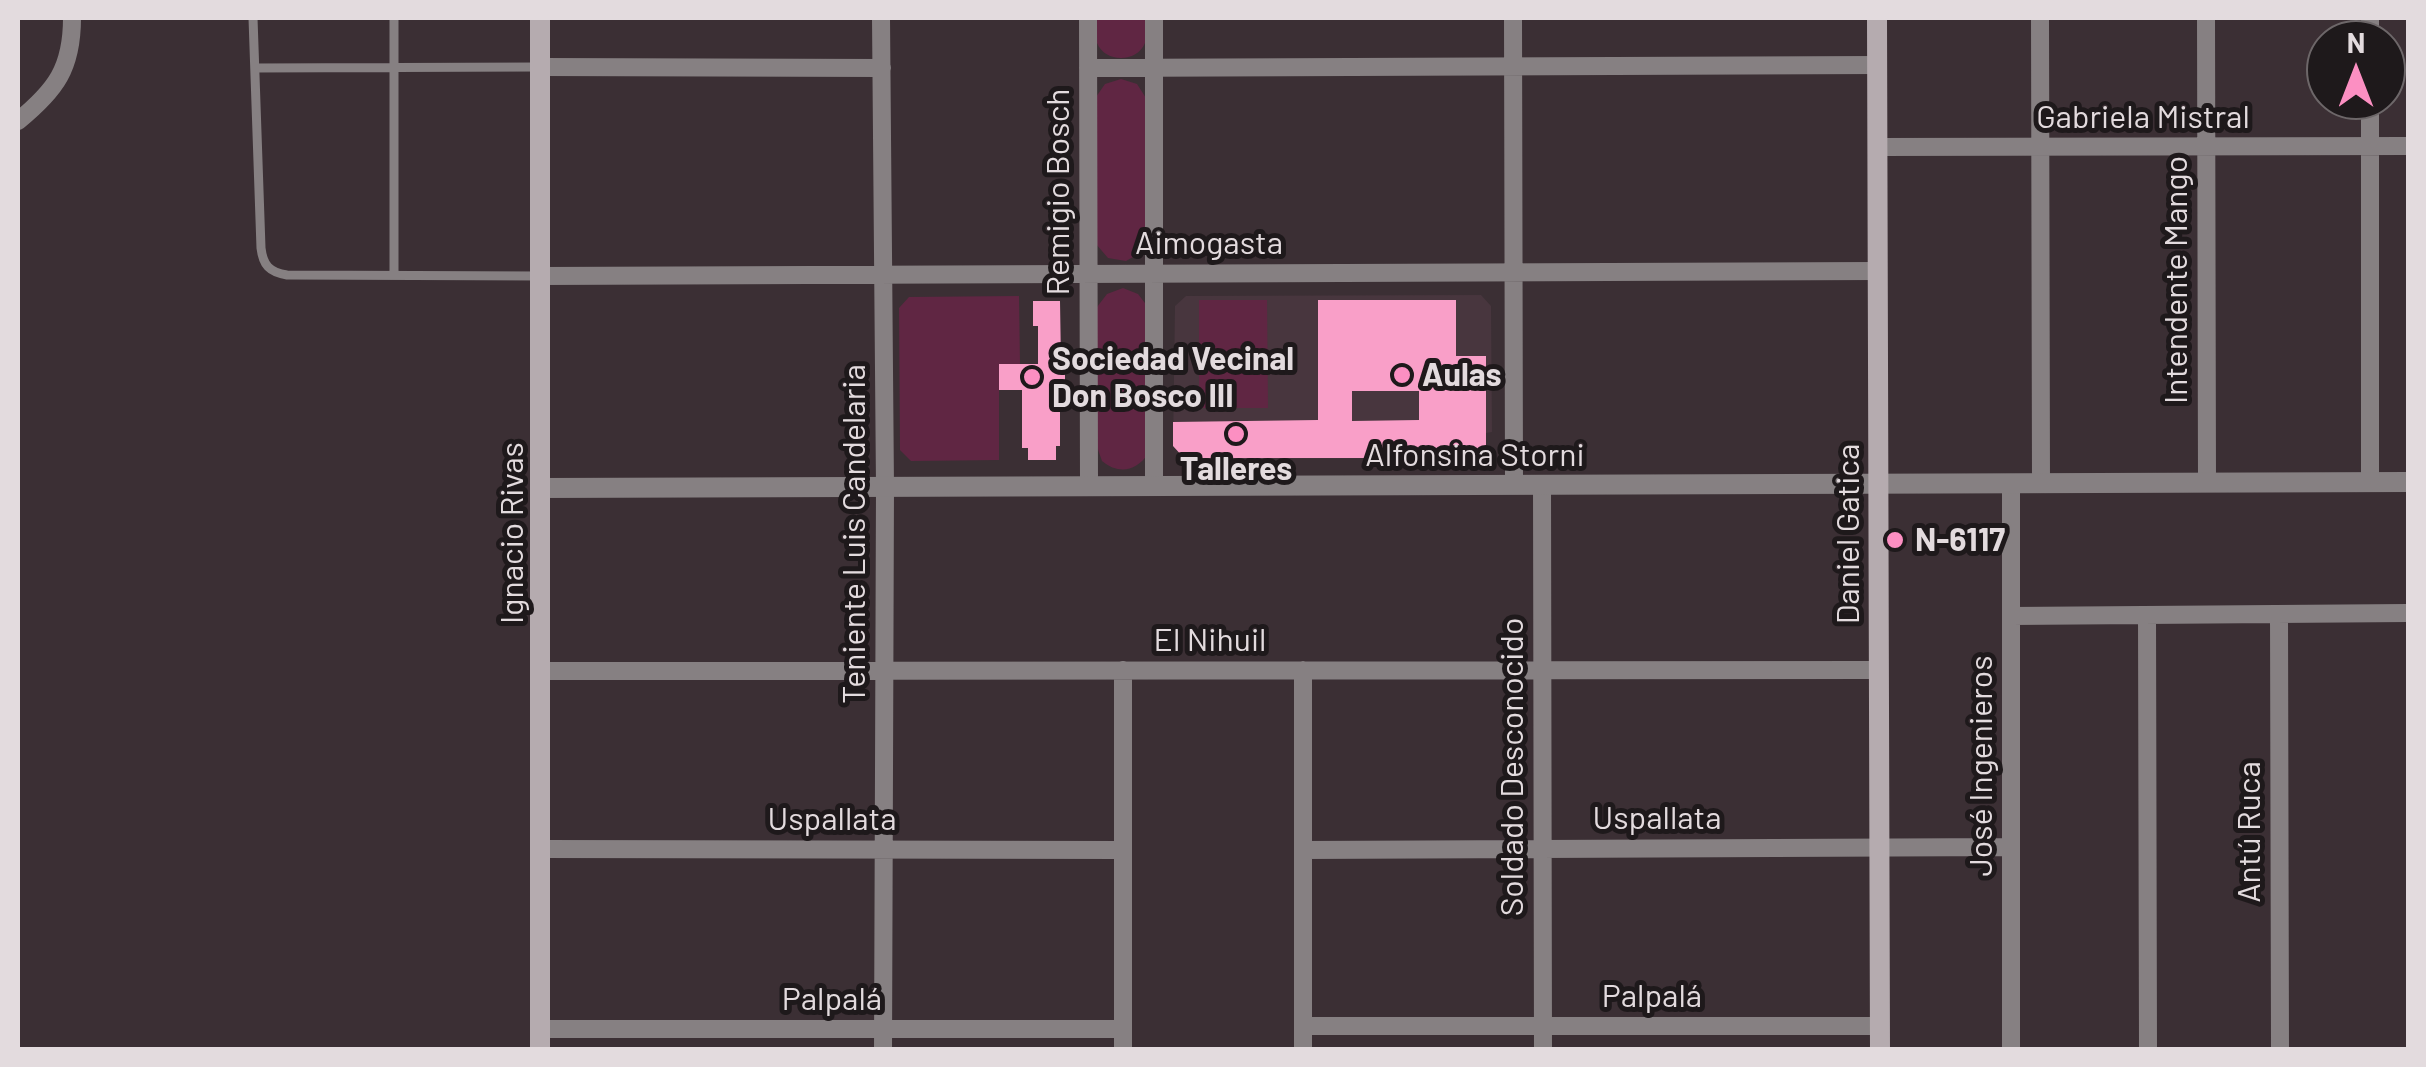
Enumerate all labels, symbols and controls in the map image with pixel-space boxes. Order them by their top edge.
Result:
north arrow [2306,20,2406,120]
text: N [2347,25,2365,59]
street label: Remigio Bosch [1039,88,1077,296]
street label: Gabriela Mistral [2036,98,2250,136]
street label: Intendente Mango [2157,156,2195,404]
street label: Aimogasta [1135,224,1283,262]
place label: Sociedad Vecinal Don Bosco III [1052,340,1294,415]
place label: Aulas [1422,356,1502,394]
street label: Teniente Luis Candelaria [835,364,873,704]
marker: Aulas [1391,364,1413,386]
marker: Sociedad Vecinal Don Bosco III [1021,366,1043,388]
marker: Talleres [1225,423,1247,445]
street label: Alfonsina Storni [1365,436,1585,474]
street label: Ignacio Rivas [493,442,531,624]
street label: Daniel Gatica [1829,444,1867,624]
place label: Talleres [1180,450,1292,488]
place label: N-6117 [1915,521,2005,559]
marker: N-6117 [1884,529,1906,551]
street label: Soldado Desconocido [1493,618,1531,916]
street label: El Nihuil [1154,621,1266,659]
street label: José Ingenieros [1962,655,2000,877]
street label: Antú Ruca [2230,761,2268,903]
street label: Uspallata [1592,799,1722,837]
street label: Uspallata [767,800,897,838]
street label: Palpalá [1602,977,1702,1015]
street label: Palpalá [782,980,882,1018]

